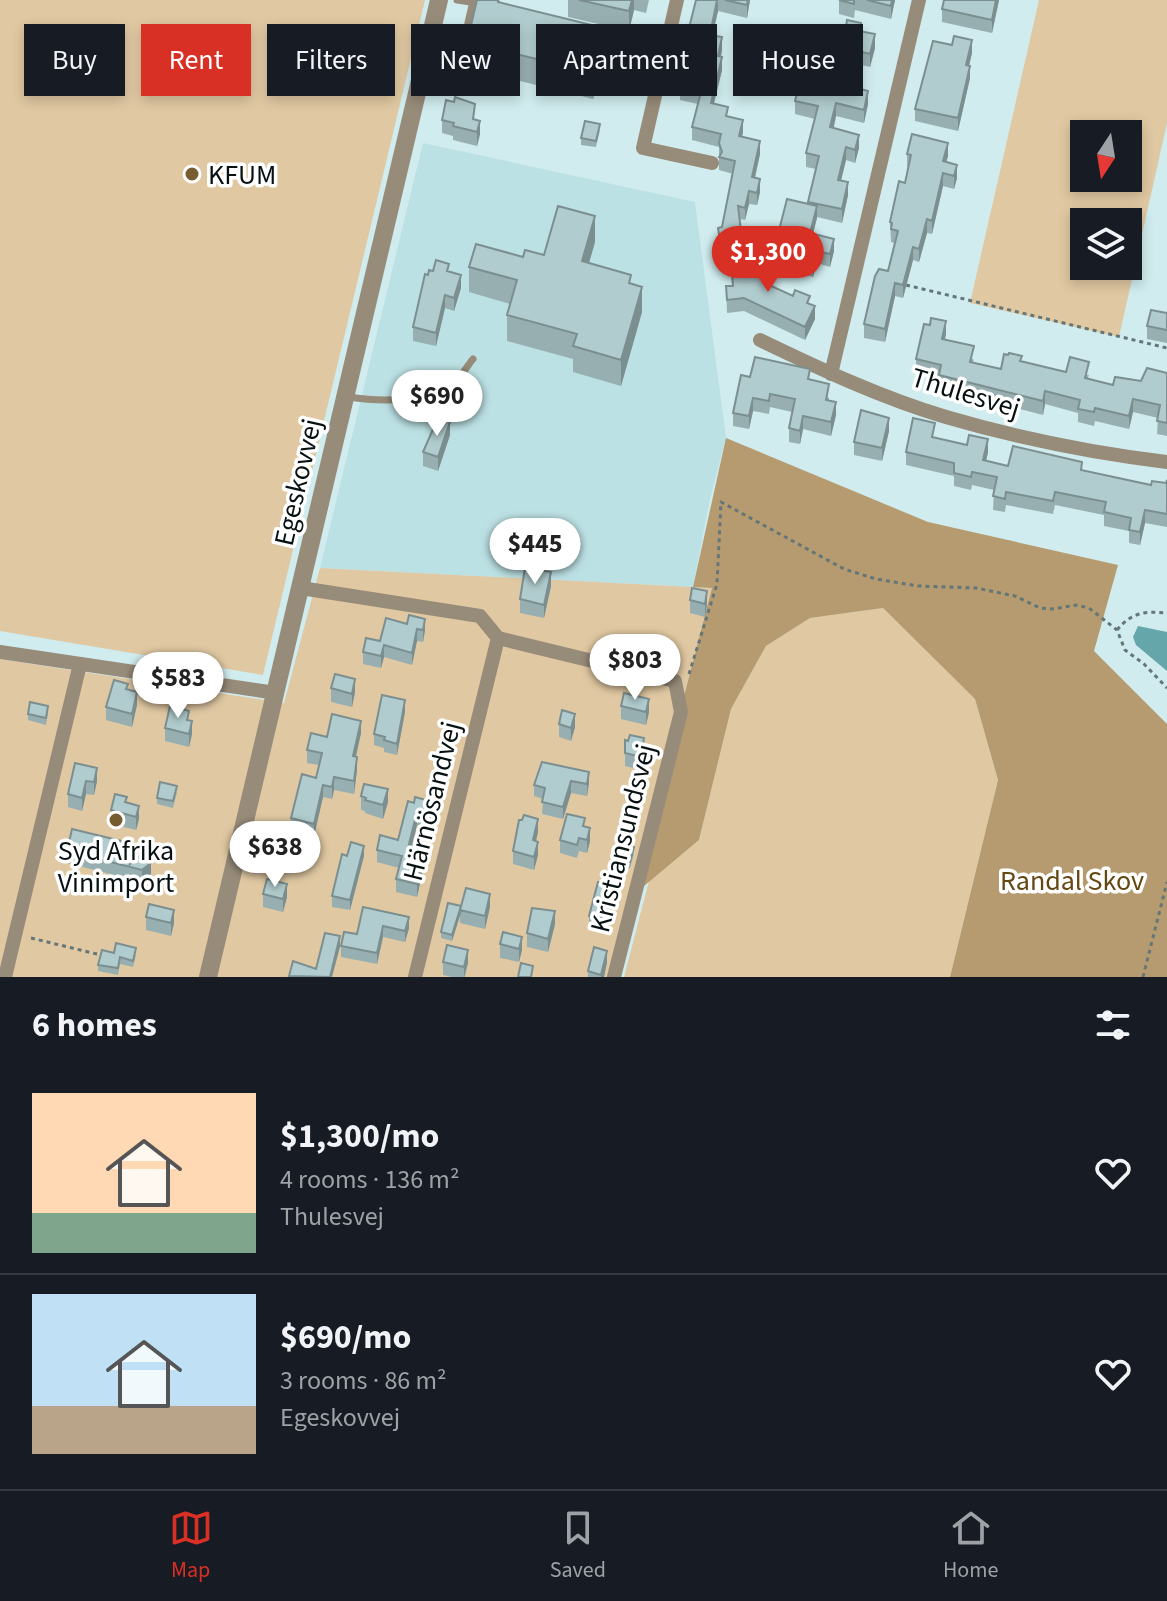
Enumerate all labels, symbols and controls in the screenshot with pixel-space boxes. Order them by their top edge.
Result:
chip: Buy [24,24,125,96]
chip: Rent [141,24,251,96]
chip: Filters [267,24,395,96]
chip: New [411,24,520,96]
chip: Apartment [536,24,717,96]
chip: House [733,24,863,96]
north arrow [1070,120,1142,192]
map controls [1070,120,1142,280]
place label: KFUM [208,155,276,195]
marker: KFUM [183,165,201,183]
button: layers [1070,208,1142,280]
pin: $1,300 [703,226,833,294]
text: $1,300 [730,233,806,270]
street label: Thulesvej [906,357,1025,428]
pin: $690 [390,370,484,438]
text: $690 [410,377,464,414]
street label: Egeskovvej [264,415,332,550]
pin: $445 [488,518,582,586]
text: $445 [508,525,562,562]
pin: $803 [588,634,682,702]
text: $803 [608,641,662,678]
pin: $583 [131,652,225,720]
text: $583 [151,659,205,696]
street label: Härnösandvej [393,717,471,885]
street label: Kristiansundsvej [580,740,666,937]
marker: Syd Afrika Vinimport [107,811,125,829]
pin: $638 [228,821,322,889]
text: $638 [248,828,302,865]
place label: Syd Afrika Vinimport [58,831,175,903]
park label: Randal Skov [1000,861,1144,901]
text: 6 homes [32,1001,157,1050]
icon: filters [1091,1003,1135,1047]
text: $1,300/mo [280,1112,440,1161]
icon: home [96,1125,192,1221]
icon: heart [1091,1151,1135,1195]
text: 4 rooms · 136 m² [280,1161,459,1198]
text: Thulesvej [280,1198,384,1235]
text: $690/mo [280,1313,411,1362]
icon: home [96,1326,192,1422]
icon: heart [1091,1352,1135,1396]
text: 3 rooms · 86 m² [280,1362,447,1399]
text: Egeskovvej [280,1399,400,1436]
tab: Map [169,1506,213,1586]
tab: Saved [550,1506,606,1586]
tab: Home [943,1506,998,1586]

